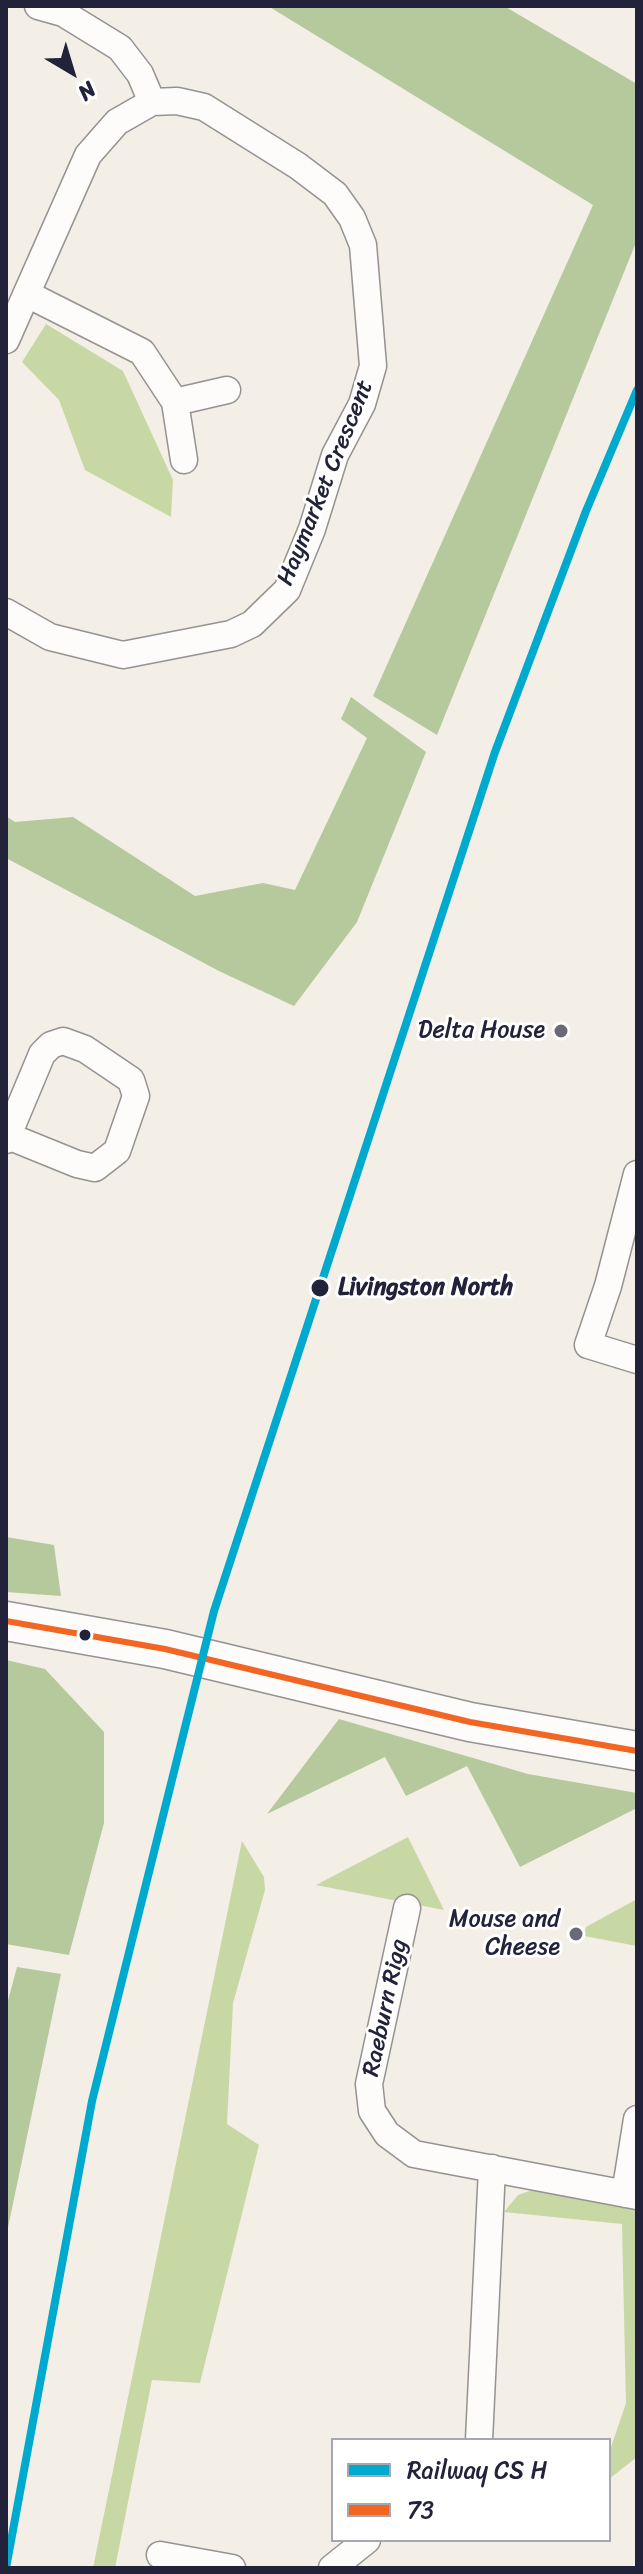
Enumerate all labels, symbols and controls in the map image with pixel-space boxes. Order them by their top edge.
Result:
north arrow [32,32,112,112]
text: N [69,71,105,111]
street label: Haymarket Crescent [272,376,380,590]
place label: Delta House [418,1017,545,1045]
marker: Delta House [552,1022,570,1040]
place label: Livingston North [338,1274,513,1302]
marker: Livingston North [309,1277,331,1299]
unlabelled marker [77,1627,93,1643]
place label: Mouse and Cheese [449,1906,560,1962]
marker: Mouse and Cheese [567,1925,585,1943]
street label: Raeburn Rigg [357,1937,415,2079]
legend [331,2438,611,2542]
text: Railway CS H [407,2449,548,2491]
text: 73 [407,2489,434,2531]

